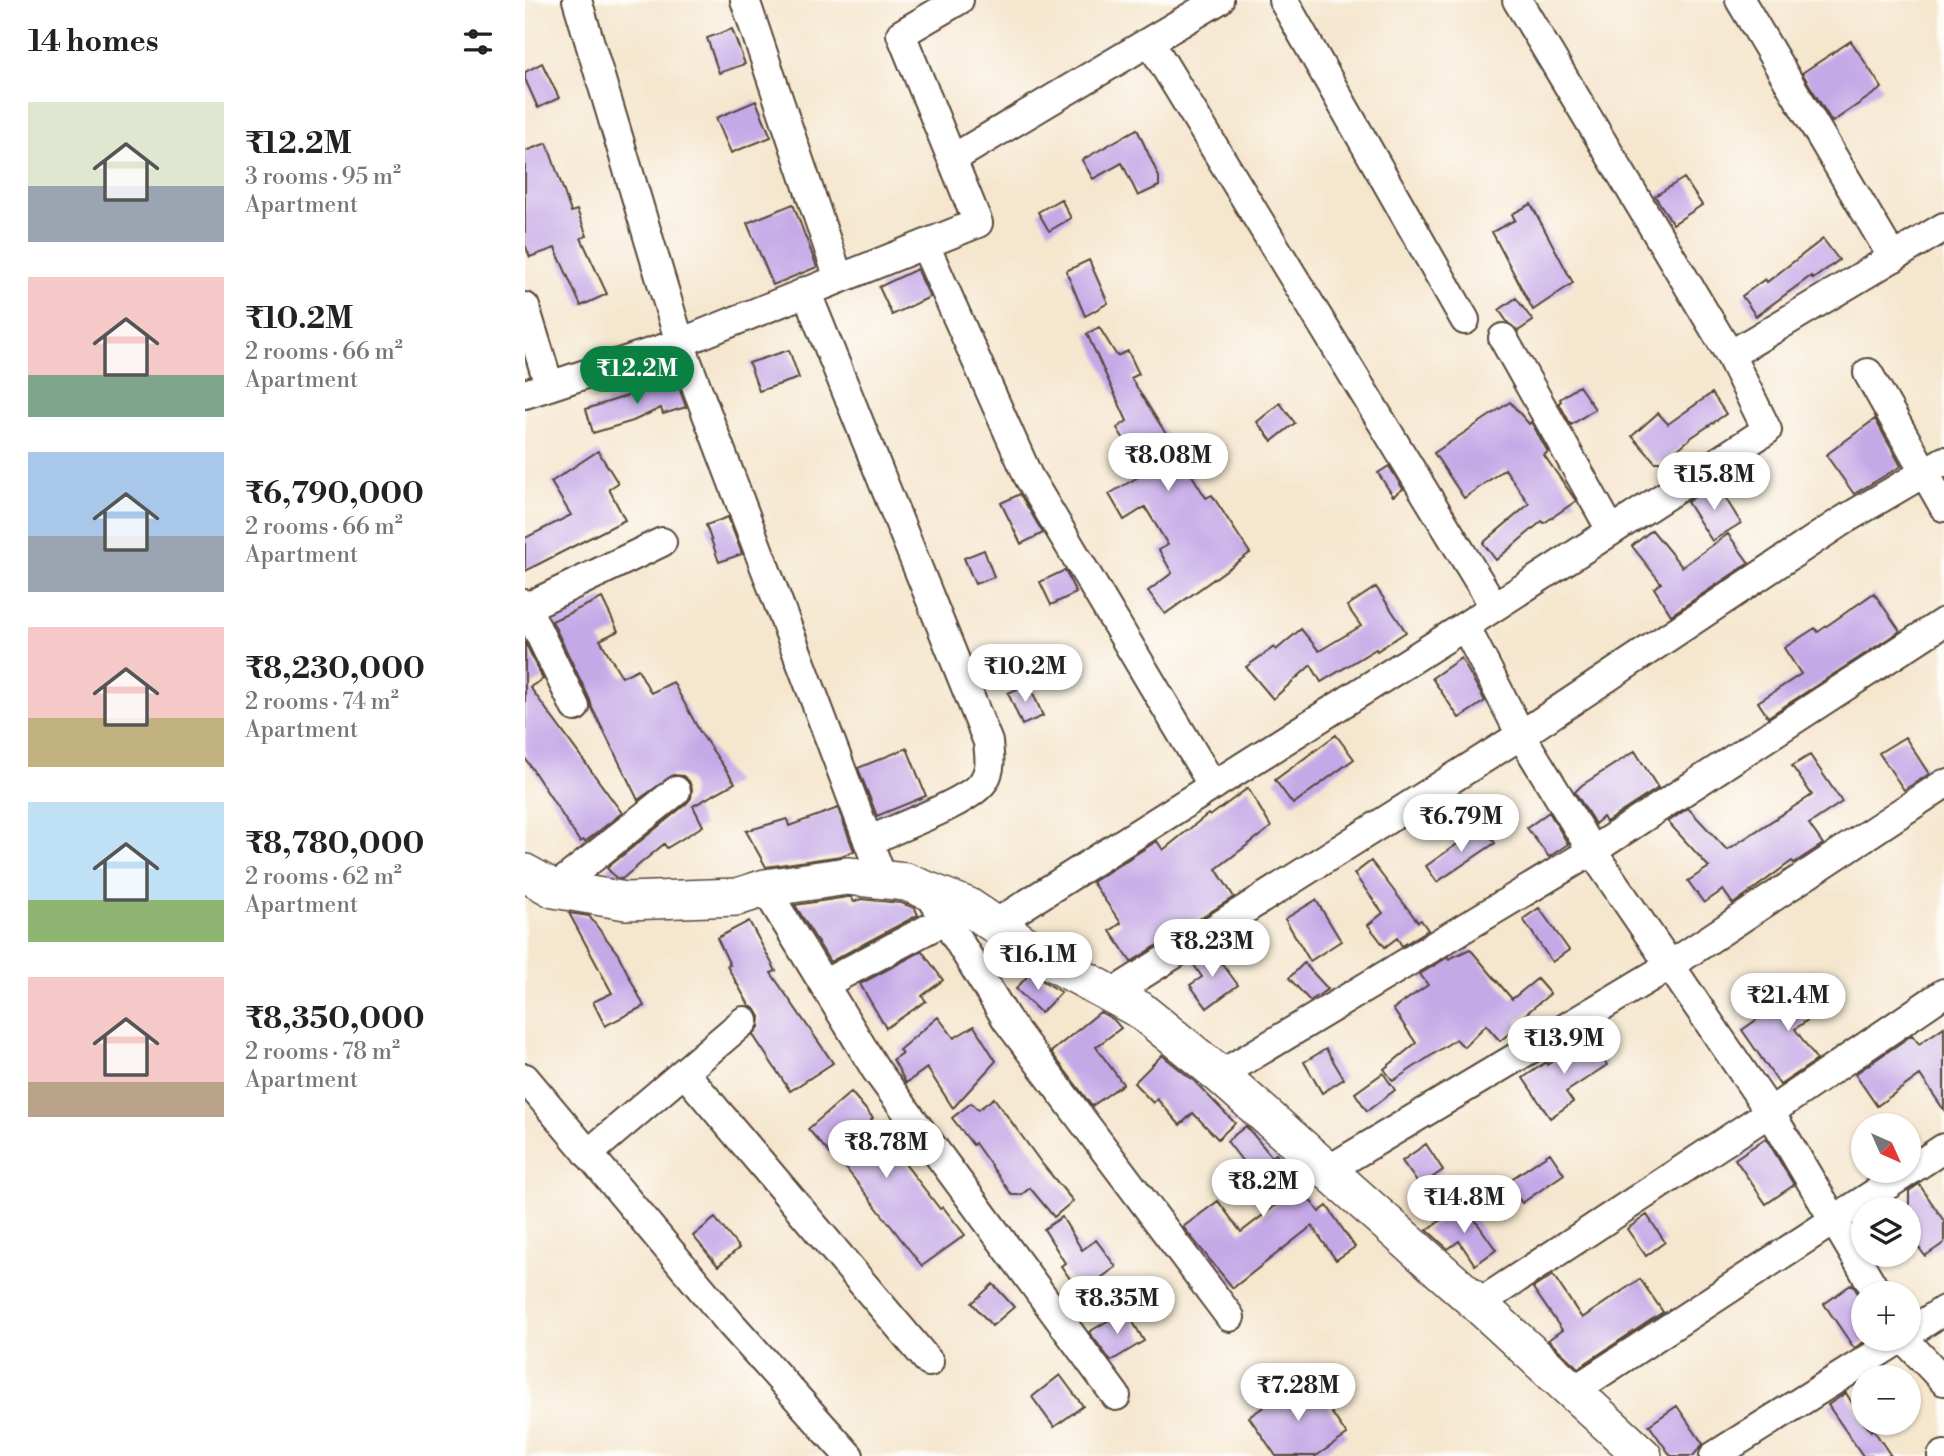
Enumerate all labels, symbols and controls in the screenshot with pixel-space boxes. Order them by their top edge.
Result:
text: 14 homes [28,23,159,61]
icon: filters [459,23,497,61]
text: ₹12.2M [245,125,352,163]
icon: home [84,130,168,214]
text: 3 rooms · 95 m² [245,163,401,191]
text: Apartment [245,191,358,219]
text: ₹10.2M [245,300,353,338]
icon: home [84,305,168,389]
text: 2 rooms · 66 m² [245,338,403,366]
pin: ₹12.2M [580,346,694,406]
text: ₹12.2M [596,355,678,383]
text: Apartment [245,366,358,394]
pin: ₹8.08M [1111,434,1225,493]
text: ₹8.08M [1124,442,1212,470]
pin: ₹15.8M [1657,452,1771,512]
text: ₹15.8M [1673,461,1755,489]
text: ₹6,790,000 [245,475,424,513]
icon: home [84,480,168,564]
text: 2 rooms · 66 m² [245,513,403,541]
text: Apartment [245,541,358,569]
pin: ₹10.2M [968,644,1082,704]
text: ₹8,230,000 [245,650,425,688]
text: ₹10.2M [984,653,1066,681]
icon: home [84,655,168,739]
text: 2 rooms · 74 m² [245,688,399,716]
text: Apartment [245,716,358,744]
pin: ₹6.79M [1404,794,1518,854]
text: ₹6.79M [1419,803,1503,831]
text: ₹8,780,000 [245,825,424,863]
icon: home [84,830,168,914]
text: 2 rooms · 62 m² [245,863,402,891]
text: Apartment [245,891,358,919]
pin: ₹8.23M [1155,920,1269,979]
text: ₹8.23M [1170,928,1254,956]
pin: ₹16.1M [981,932,1095,992]
text: ₹16.1M [999,941,1077,969]
pin: ₹21.4M [1731,974,1845,1033]
text: ₹21.4M [1747,982,1829,1010]
text: ₹8,350,000 [245,1000,425,1038]
icon: home [84,1005,168,1089]
pin: ₹13.9M [1507,1016,1621,1076]
text: ₹13.9M [1524,1025,1604,1053]
text: 2 rooms · 78 m² [245,1038,400,1066]
text: Apartment [245,1066,358,1094]
north arrow [1851,1113,1921,1183]
map controls [1851,1113,1921,1435]
pin: ₹8.78M [829,1120,943,1180]
text: ₹8.78M [844,1129,928,1157]
pin: ₹8.2M [1214,1160,1312,1219]
text: ₹8.2M [1228,1168,1298,1196]
pin: ₹14.8M [1407,1176,1521,1235]
text: ₹14.8M [1423,1184,1505,1212]
button: layers [1851,1197,1921,1267]
pin: ₹8.35M [1060,1276,1174,1336]
button: + [1851,1281,1921,1351]
text: ₹8.35M [1075,1285,1159,1313]
pin: ₹7.28M [1241,1364,1355,1423]
button: − [1851,1365,1921,1435]
text: ₹7.28M [1256,1372,1340,1400]

